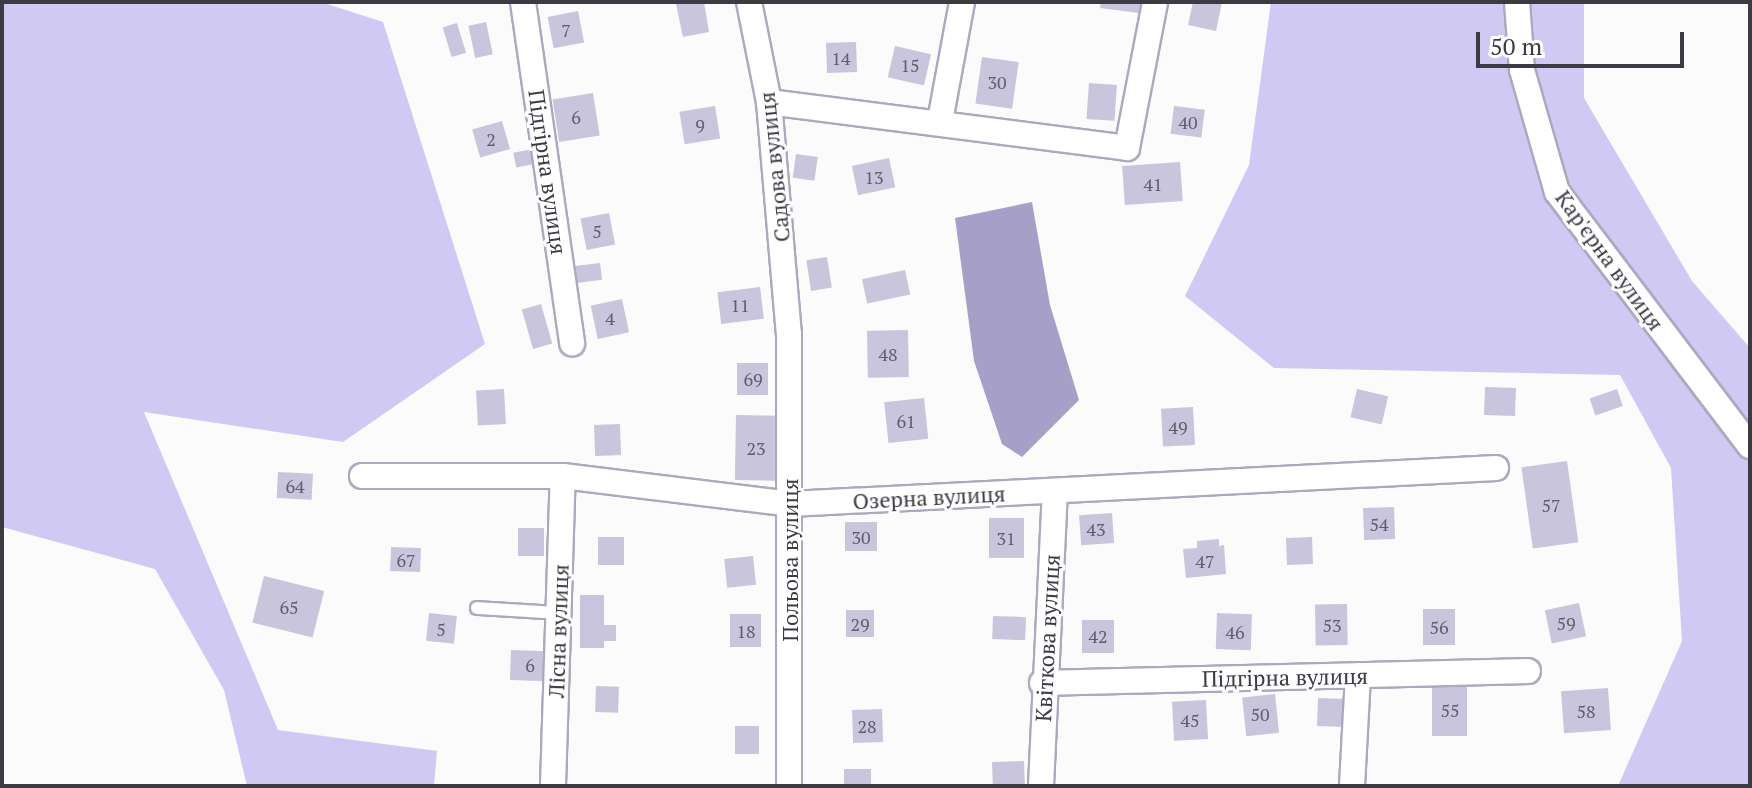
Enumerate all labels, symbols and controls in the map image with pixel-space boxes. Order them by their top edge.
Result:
scale bar [1480,16,1688,66]
house number: 7 [561,19,571,41]
text: 50 m [1490,30,1542,62]
house number: 14 [831,47,851,69]
house number: 15 [900,54,920,76]
house number: 30 [987,71,1007,93]
street label: Підгірна вулиця [523,88,573,256]
street label: Садова вулиця [753,91,795,243]
house number: 6 [571,106,581,128]
house number: 40 [1178,111,1198,133]
house number: 9 [695,114,705,136]
house number: 2 [486,128,496,150]
house number: 13 [864,166,884,188]
house number: 41 [1143,173,1163,195]
street label: Кар'єрна вулиця [1550,185,1670,335]
house number: 5 [592,220,602,242]
house number: 11 [730,294,750,316]
house number: 4 [605,307,615,329]
house number: 48 [878,343,898,365]
house number: 69 [743,368,763,390]
house number: 61 [896,410,916,432]
house number: 49 [1168,416,1188,438]
house number: 23 [746,437,766,459]
house number: 64 [285,475,305,497]
street label: Польова вулиця [777,478,803,642]
street label: Озерна вулиця [852,480,1006,514]
house number: 57 [1541,494,1561,516]
house number: 54 [1369,513,1389,535]
house number: 43 [1086,518,1106,540]
house number: 30 [851,526,871,548]
house number: 31 [996,527,1016,549]
house number: 67 [396,549,416,571]
house number: 47 [1195,550,1215,572]
street label: Квіткова вулиця [1029,553,1065,723]
street label: Лісна вулиця [542,564,574,698]
house number: 65 [279,596,299,618]
house number: 59 [1556,612,1576,634]
house number: 29 [850,613,870,635]
house number: 53 [1322,614,1342,636]
house number: 56 [1429,616,1449,638]
house number: 5 [436,618,446,640]
house number: 18 [736,620,756,642]
house number: 46 [1225,621,1245,643]
house number: 42 [1088,625,1108,647]
house number: 6 [525,654,535,676]
street label: Підгірна вулиця [1202,662,1368,692]
house number: 55 [1440,699,1460,721]
house number: 58 [1576,700,1596,722]
house number: 50 [1250,703,1270,725]
house number: 45 [1180,709,1200,731]
house number: 28 [857,715,877,737]

